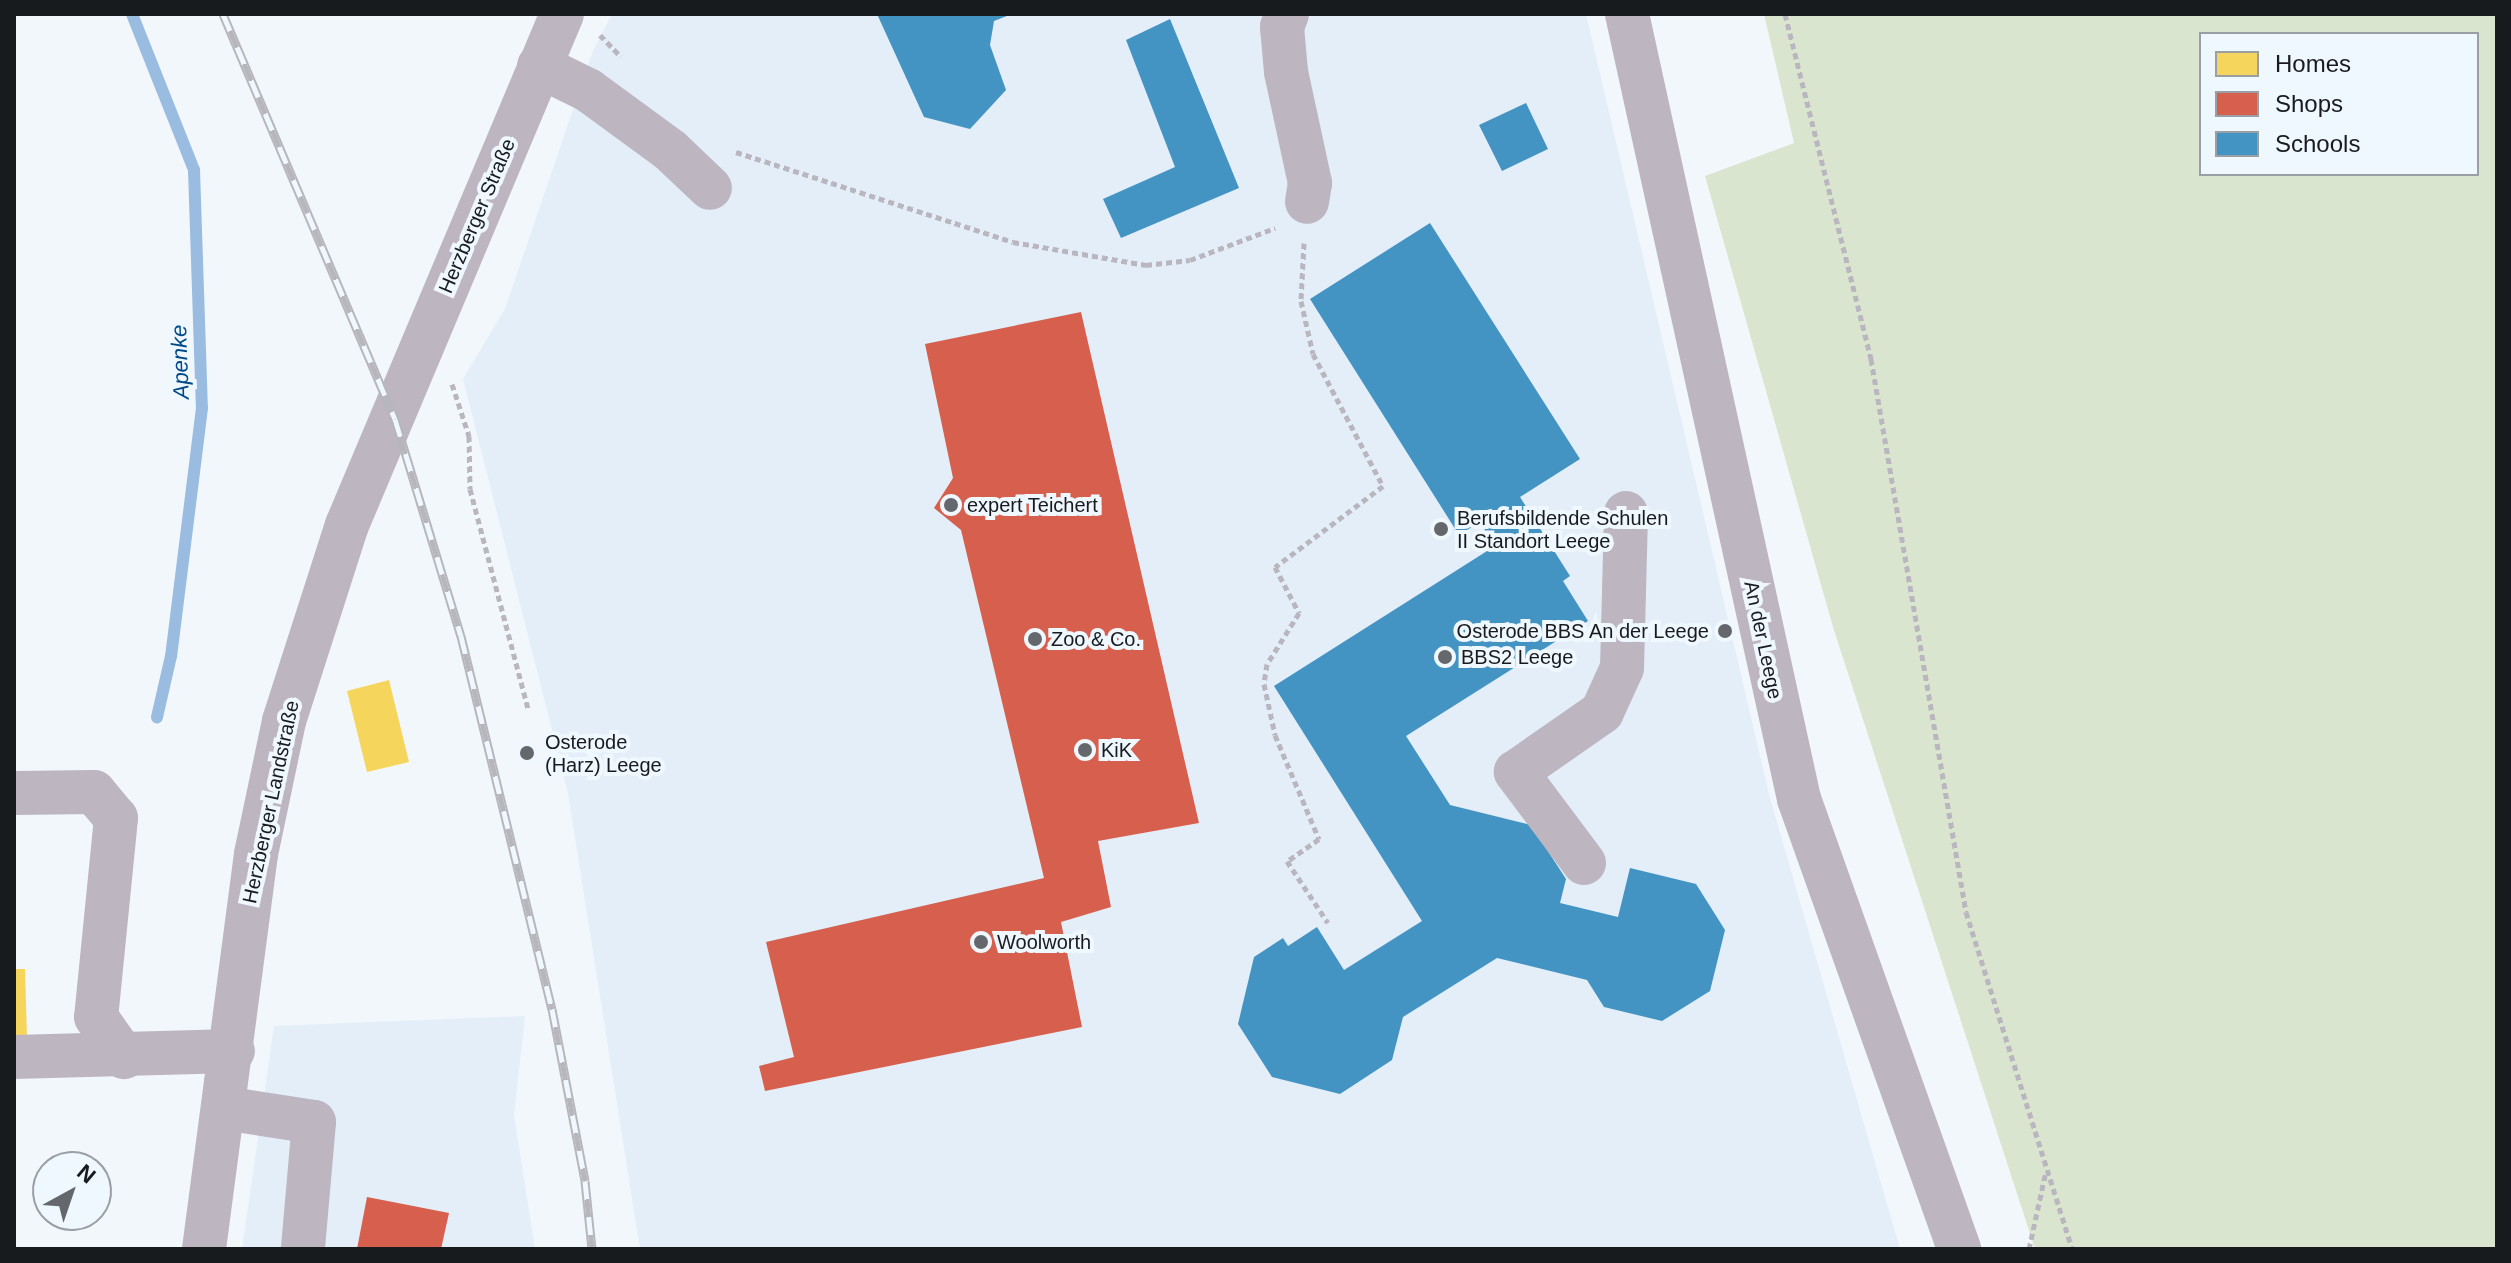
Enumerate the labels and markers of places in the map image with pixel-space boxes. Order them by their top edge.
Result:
place label: expert Teichert [967,493,1098,517]
marker: expert Teichert [942,496,960,514]
place label: Berufsbildende Schulen II Standort Leege [1457,506,1668,553]
marker: Berufsbildende Schulen II Standort Leege [1432,520,1450,538]
place label: Osterode BBS An der Leege [1456,619,1709,643]
marker: Osterode BBS An der Leege [1716,622,1734,640]
place label: Zoo & Co. [1051,627,1141,651]
marker: Zoo & Co. [1026,630,1044,648]
place label: BBS2 Leege [1461,645,1573,669]
marker: BBS2 Leege [1436,648,1454,666]
place label: Osterode (Harz) Leege [545,730,662,777]
place label: KiK [1101,738,1132,762]
marker: KiK [1076,741,1094,759]
marker: Osterode (Harz) Leege [516,742,538,764]
place label: Woolworth [997,930,1091,954]
marker: Woolworth [972,933,990,951]

